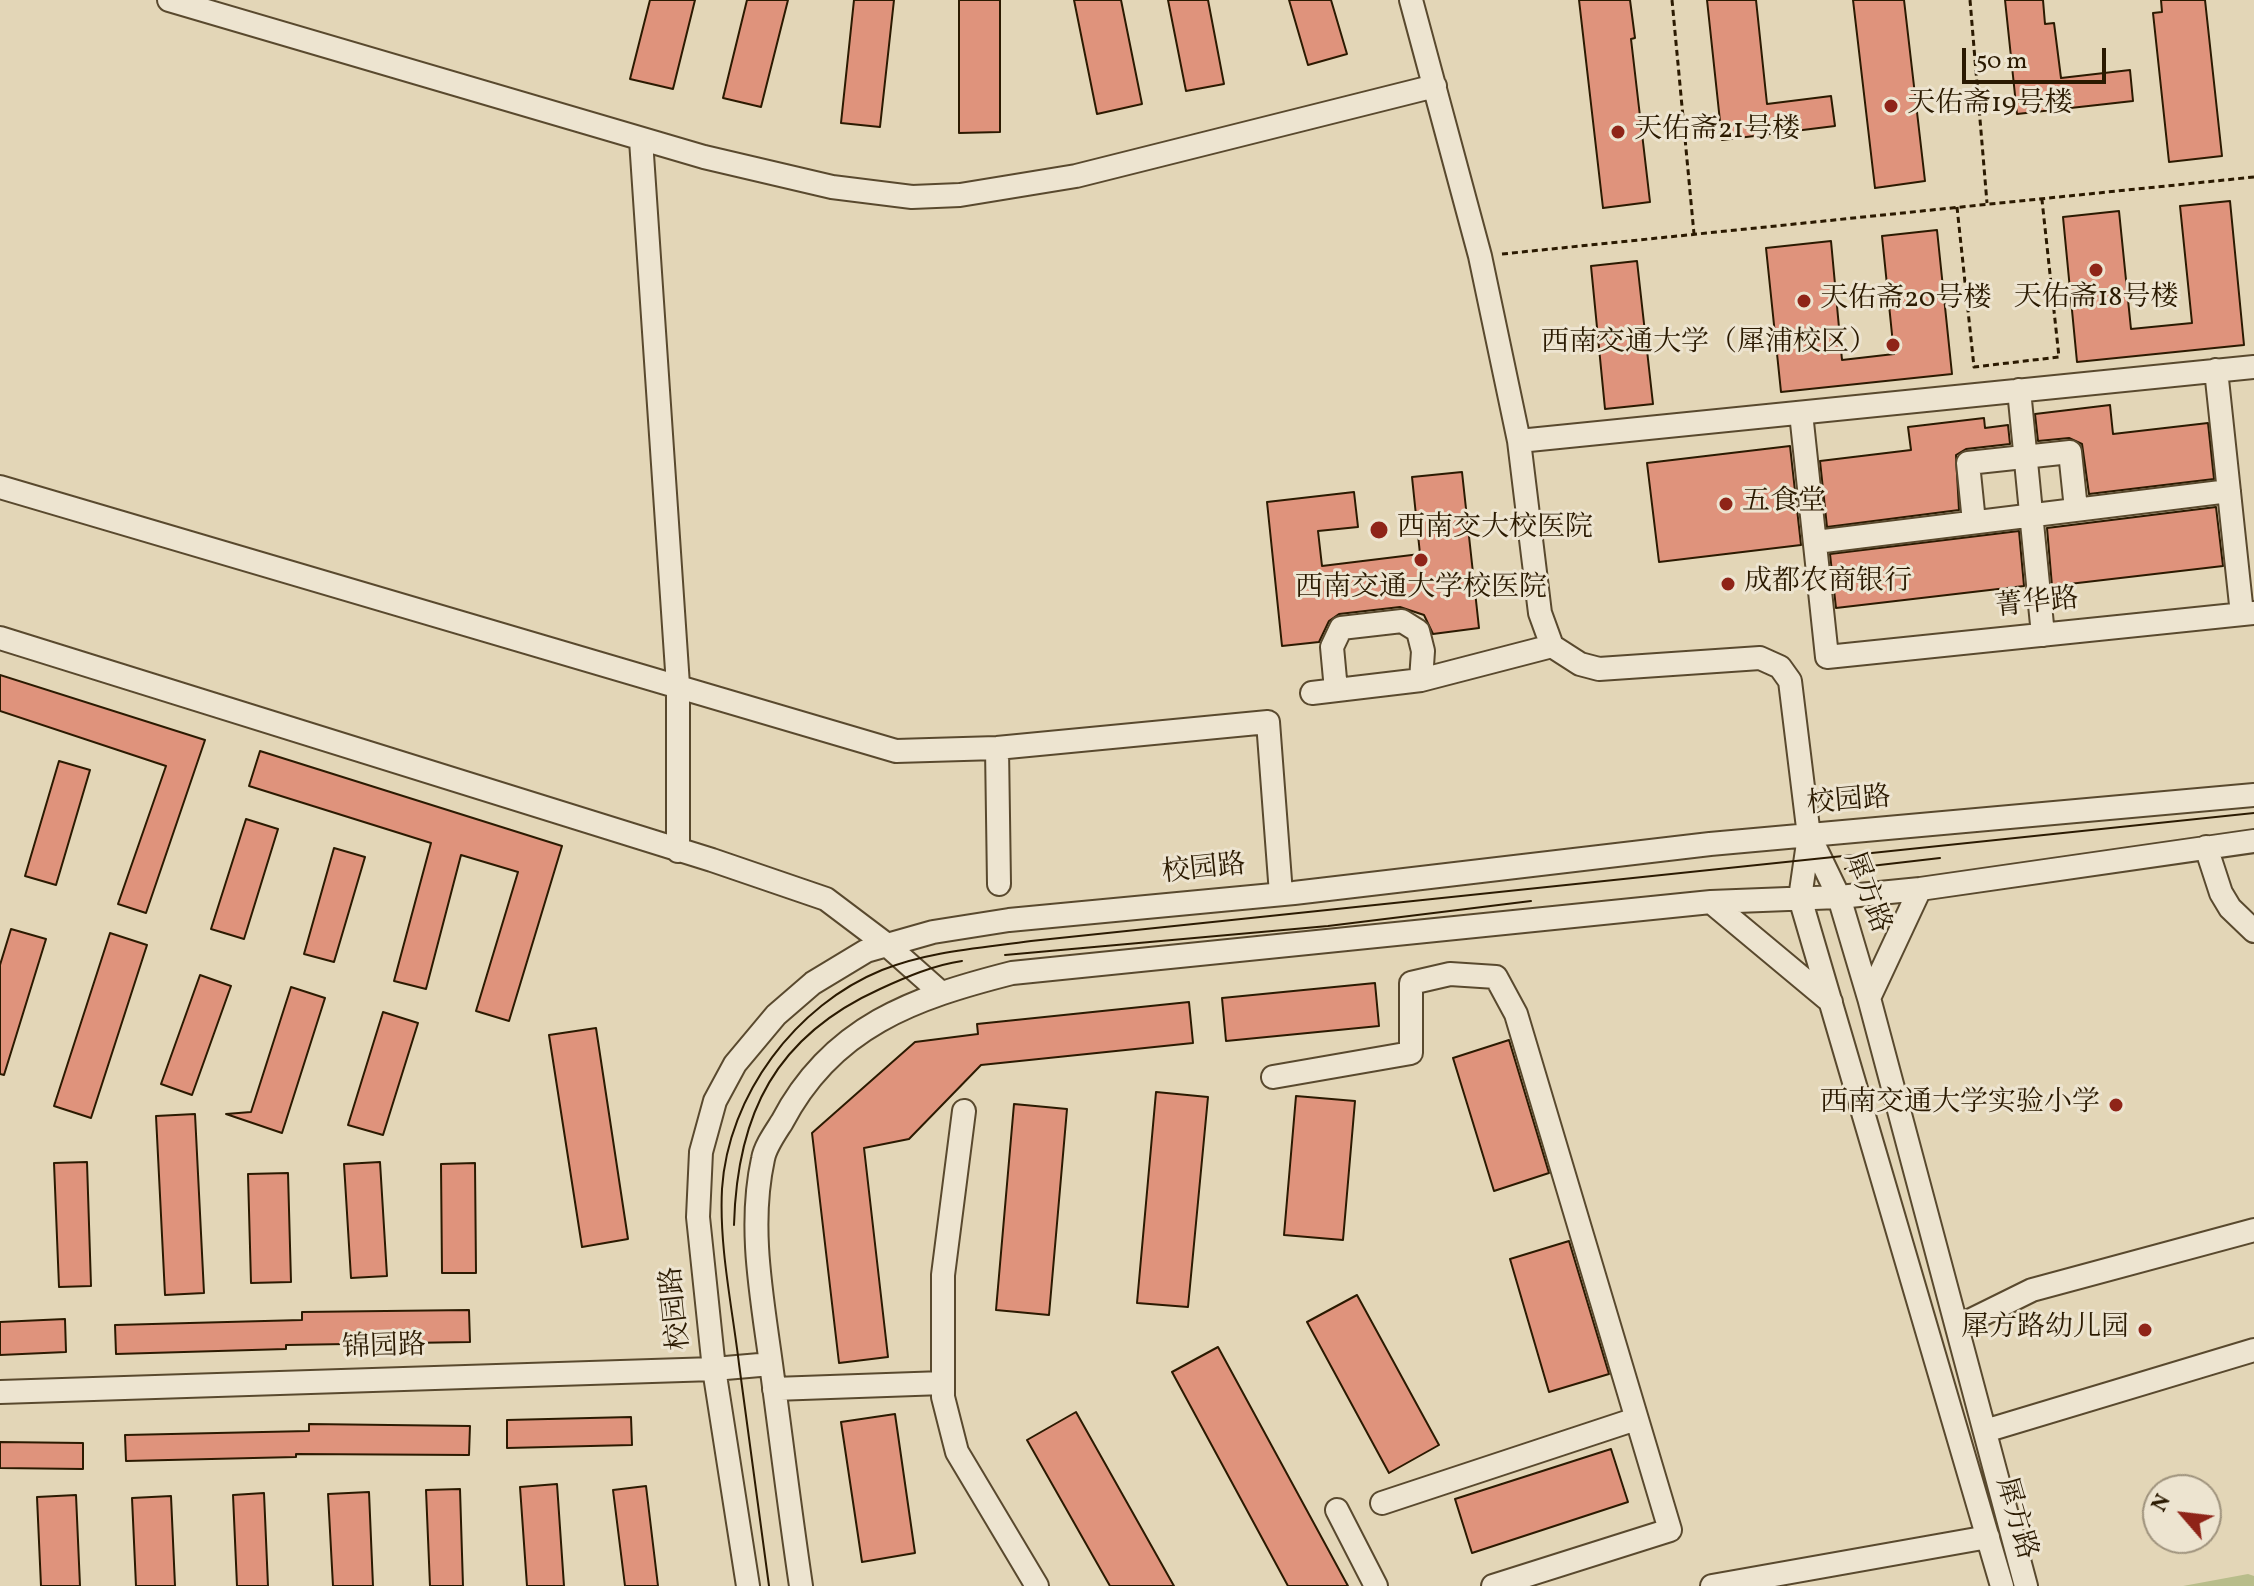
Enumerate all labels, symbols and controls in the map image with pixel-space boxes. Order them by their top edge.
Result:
scale bar [1966,32,2110,82]
text: 50 m [1976,45,2028,79]
place label: 天佑斋19号楼 [1907,89,2072,123]
marker: 天佑斋19号楼 [1882,97,1900,115]
place label: 天佑斋21号楼 [1634,115,1800,149]
marker: 天佑斋21号楼 [1609,123,1627,141]
marker: 天佑斋18号楼 [2087,261,2105,279]
place label: 天佑斋18号楼 [2013,283,2179,317]
place label: 天佑斋20号楼 [1820,284,1992,318]
marker: 天佑斋20号楼 [1795,292,1813,310]
place label: 西南交通大学（犀浦校区） [1541,328,1877,362]
marker: 西南交通大学（犀浦校区） [1884,336,1902,354]
place label: 五食堂 [1742,487,1826,521]
marker: 五食堂 [1717,495,1735,513]
place label: 西南交大校医院 [1397,513,1593,547]
marker: 西南交大校医院 [1368,519,1390,541]
marker: 西南交通大学校医院 [1412,551,1430,569]
place label: 成都农商银行 [1744,567,1912,601]
place label: 西南交通大学校医院 [1295,573,1547,607]
marker: 成都农商银行 [1719,575,1737,593]
street label: 菁华路 [1993,584,2081,626]
street label: 校园路 [1806,783,1892,823]
street label: 犀方路 [1834,848,1896,938]
street label: 校园路 [1160,850,1248,892]
place label: 西南交通大学实验小学 [1820,1088,2100,1122]
marker: 西南交通大学实验小学 [2107,1096,2125,1114]
street label: 校园路 [657,1264,699,1352]
place label: 犀方路幼儿园 [1961,1313,2129,1347]
marker: 犀方路幼儿园 [2136,1321,2154,1339]
street label: 锦园路 [341,1331,427,1367]
street label: 犀方路 [1986,1474,2042,1564]
north arrow [2142,1474,2222,1554]
text: N [2145,1489,2180,1518]

